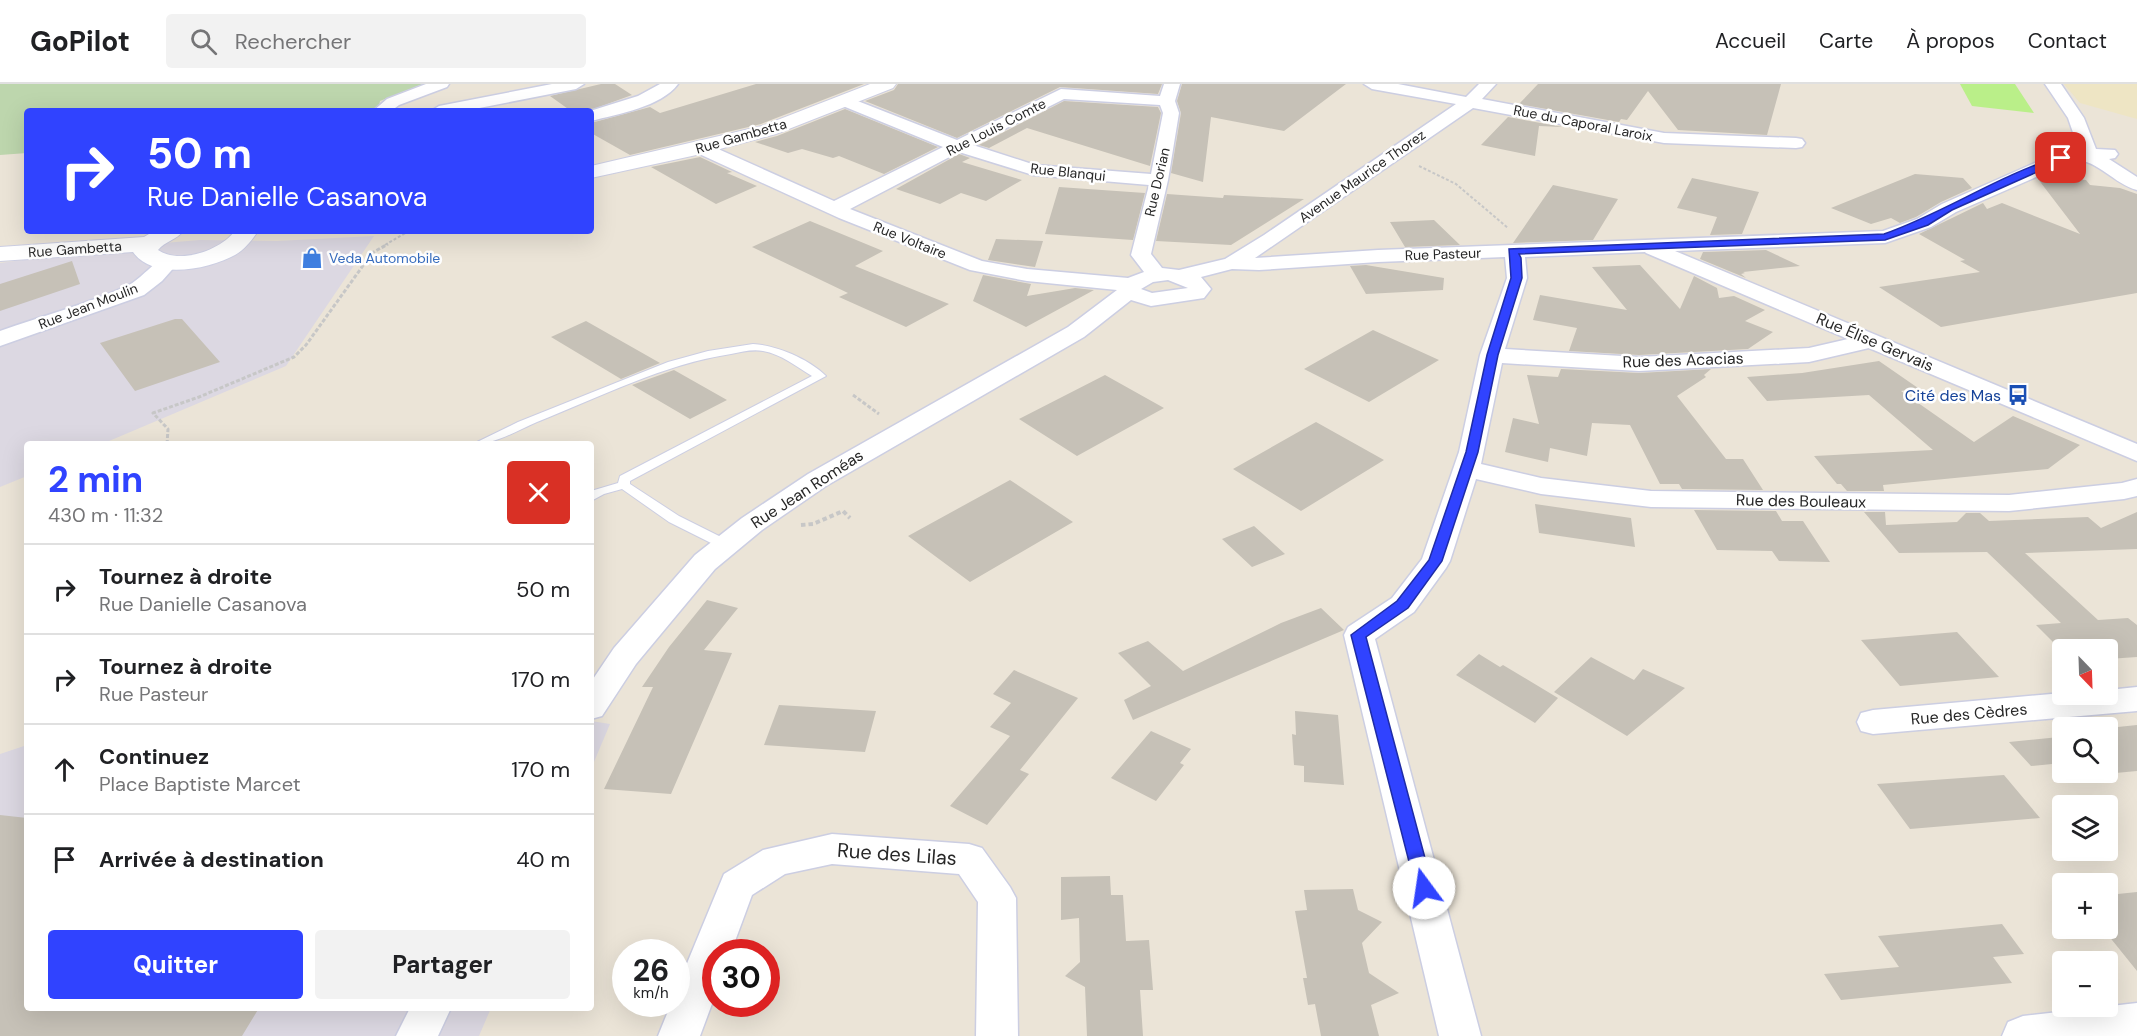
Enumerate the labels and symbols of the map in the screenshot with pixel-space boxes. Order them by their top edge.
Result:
street label: Rue Louis Comte [943,94,1049,160]
street label: Rue du Caporal Laroix [1512,101,1654,145]
street label: Rue Gambetta [693,114,789,158]
street label: Avenue Maurice Thorez [1295,125,1429,227]
pin [2035,132,2086,183]
street label: Rue Dorian [1140,146,1174,218]
street label: Rue Blanqui [1030,159,1106,185]
street label: Rue Voltaire [871,217,949,263]
street label: Rue Gambetta [28,237,122,261]
street label: Rue Pasteur [1404,244,1482,264]
shop icon: Veda Automobile [300,246,324,270]
place label: Veda Automobile [329,249,440,267]
street label: Rue Jean Moulin [36,279,140,333]
street label: Rue Élise Gervais [1813,308,1937,376]
street label: Rue des Acacias [1622,347,1744,373]
bus stop icon: Cité des Mas [2006,383,2030,407]
place label: Cité des Mas [1905,385,2001,406]
street label: Rue Jean Roméas [747,445,867,533]
street label: Rue des Bouleaux [1736,489,1866,513]
north arrow [2052,639,2118,705]
street label: Rue des Cèdres [1910,698,2028,730]
street label: Rue des Lilas [836,837,958,871]
position arrow [1392,856,1456,920]
speed limit sign: 30 [702,939,780,1017]

